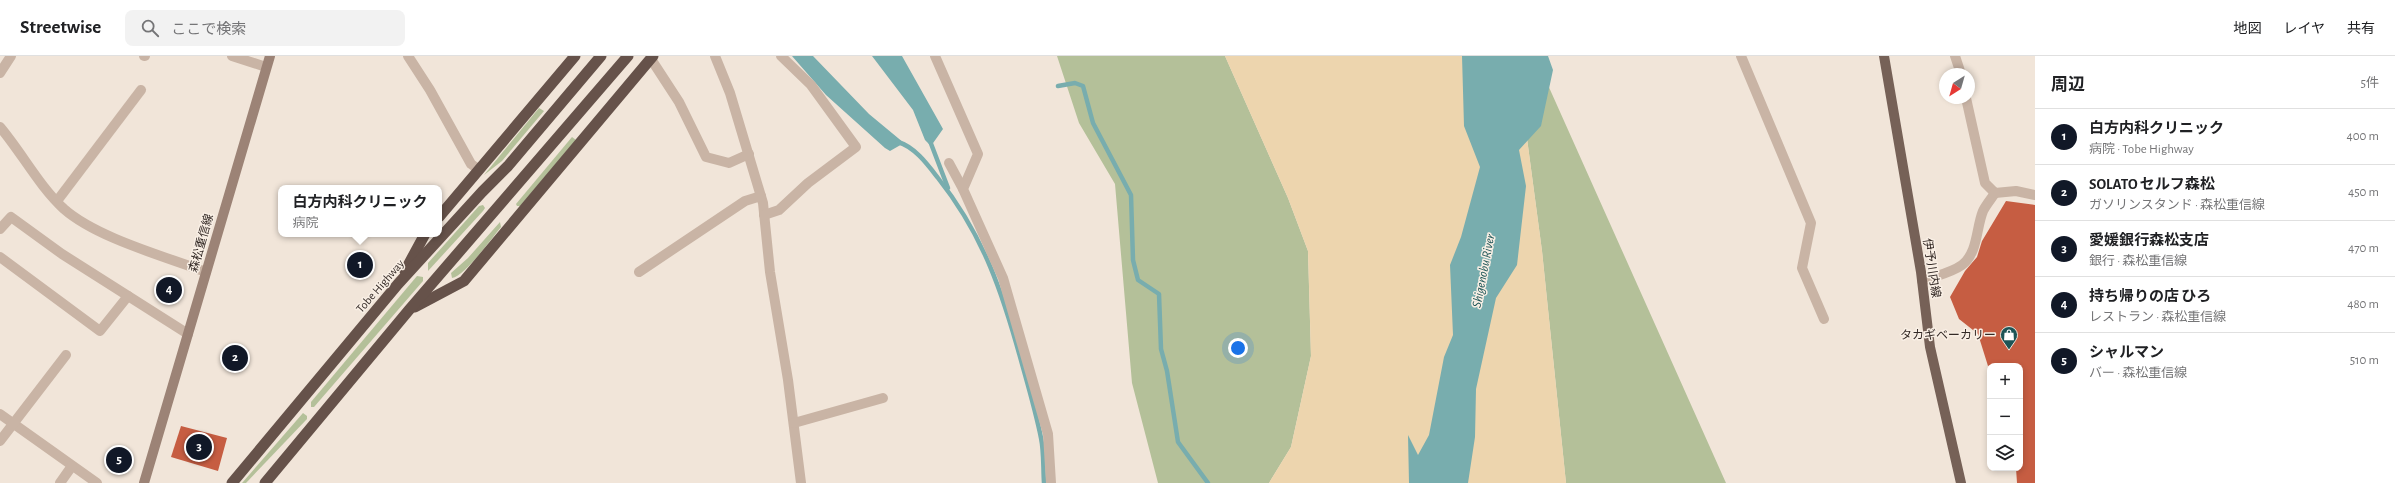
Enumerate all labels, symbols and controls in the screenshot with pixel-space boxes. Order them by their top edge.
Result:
search box [125,10,405,46]
icon: search [139,17,161,39]
text: Streetwise [20,18,101,37]
text: ここで検索 [171,22,246,37]
text: 地図 [2233,22,2261,36]
text: レイヤ [2283,22,2325,36]
text: 共有 [2347,22,2375,36]
north arrow [1939,68,1975,104]
text: 周辺 [2051,76,2085,93]
text: 5件 [2361,77,2379,90]
text: 白方内科クリニック [2089,121,2224,136]
text: 1 [2062,130,2066,143]
text: 400 m [2346,130,2379,143]
text: 病院 · Tobe Highway [2089,143,2194,156]
text: SOLATO セルフ森松 [2089,177,2215,192]
popup [278,185,442,237]
text: 2 [2061,186,2067,199]
text: 450 m [2348,186,2379,199]
text: 白方内科クリニック [292,195,428,210]
text: ガソリンスタンド · 森松重信線 [2089,199,2265,212]
street label: 森松重信線 [186,212,215,273]
text: 病院 [292,217,319,230]
water label: Shigenobu River [1471,232,1498,309]
text: 愛媛銀行森松支店 [2089,233,2209,248]
street label: 伊予川内線 [1921,237,1944,299]
text: 3 [2061,242,2067,255]
text: 470 m [2348,242,2379,255]
pin: 1 [347,250,373,280]
text: 銀行 · 森松重信線 [2089,255,2187,268]
street label: Tobe Highway [354,257,407,316]
pin: 4 [156,275,182,305]
text: 持ち帰りの店 ひろ [2089,289,2211,304]
text: 4 [2061,298,2067,311]
text: 480 m [2347,298,2379,311]
text: レストラン · 森松重信線 [2089,311,2226,324]
shop icon: タカギベーカリー [1999,325,2019,350]
place label: タカギベーカリー [1900,328,1996,341]
your location [1228,338,1248,358]
pin: 2 [222,343,248,373]
text: シャルマン [2089,345,2164,360]
text: 5 [2061,354,2067,367]
text: 510 m [2350,354,2379,367]
map controls [1987,363,2023,471]
button: + [1987,363,2023,399]
text: バー · 森松重信線 [2089,367,2187,380]
button: − [1987,399,2023,435]
pin: 3 [186,432,212,462]
button: layers [1987,435,2023,471]
pin: 5 [106,445,132,475]

